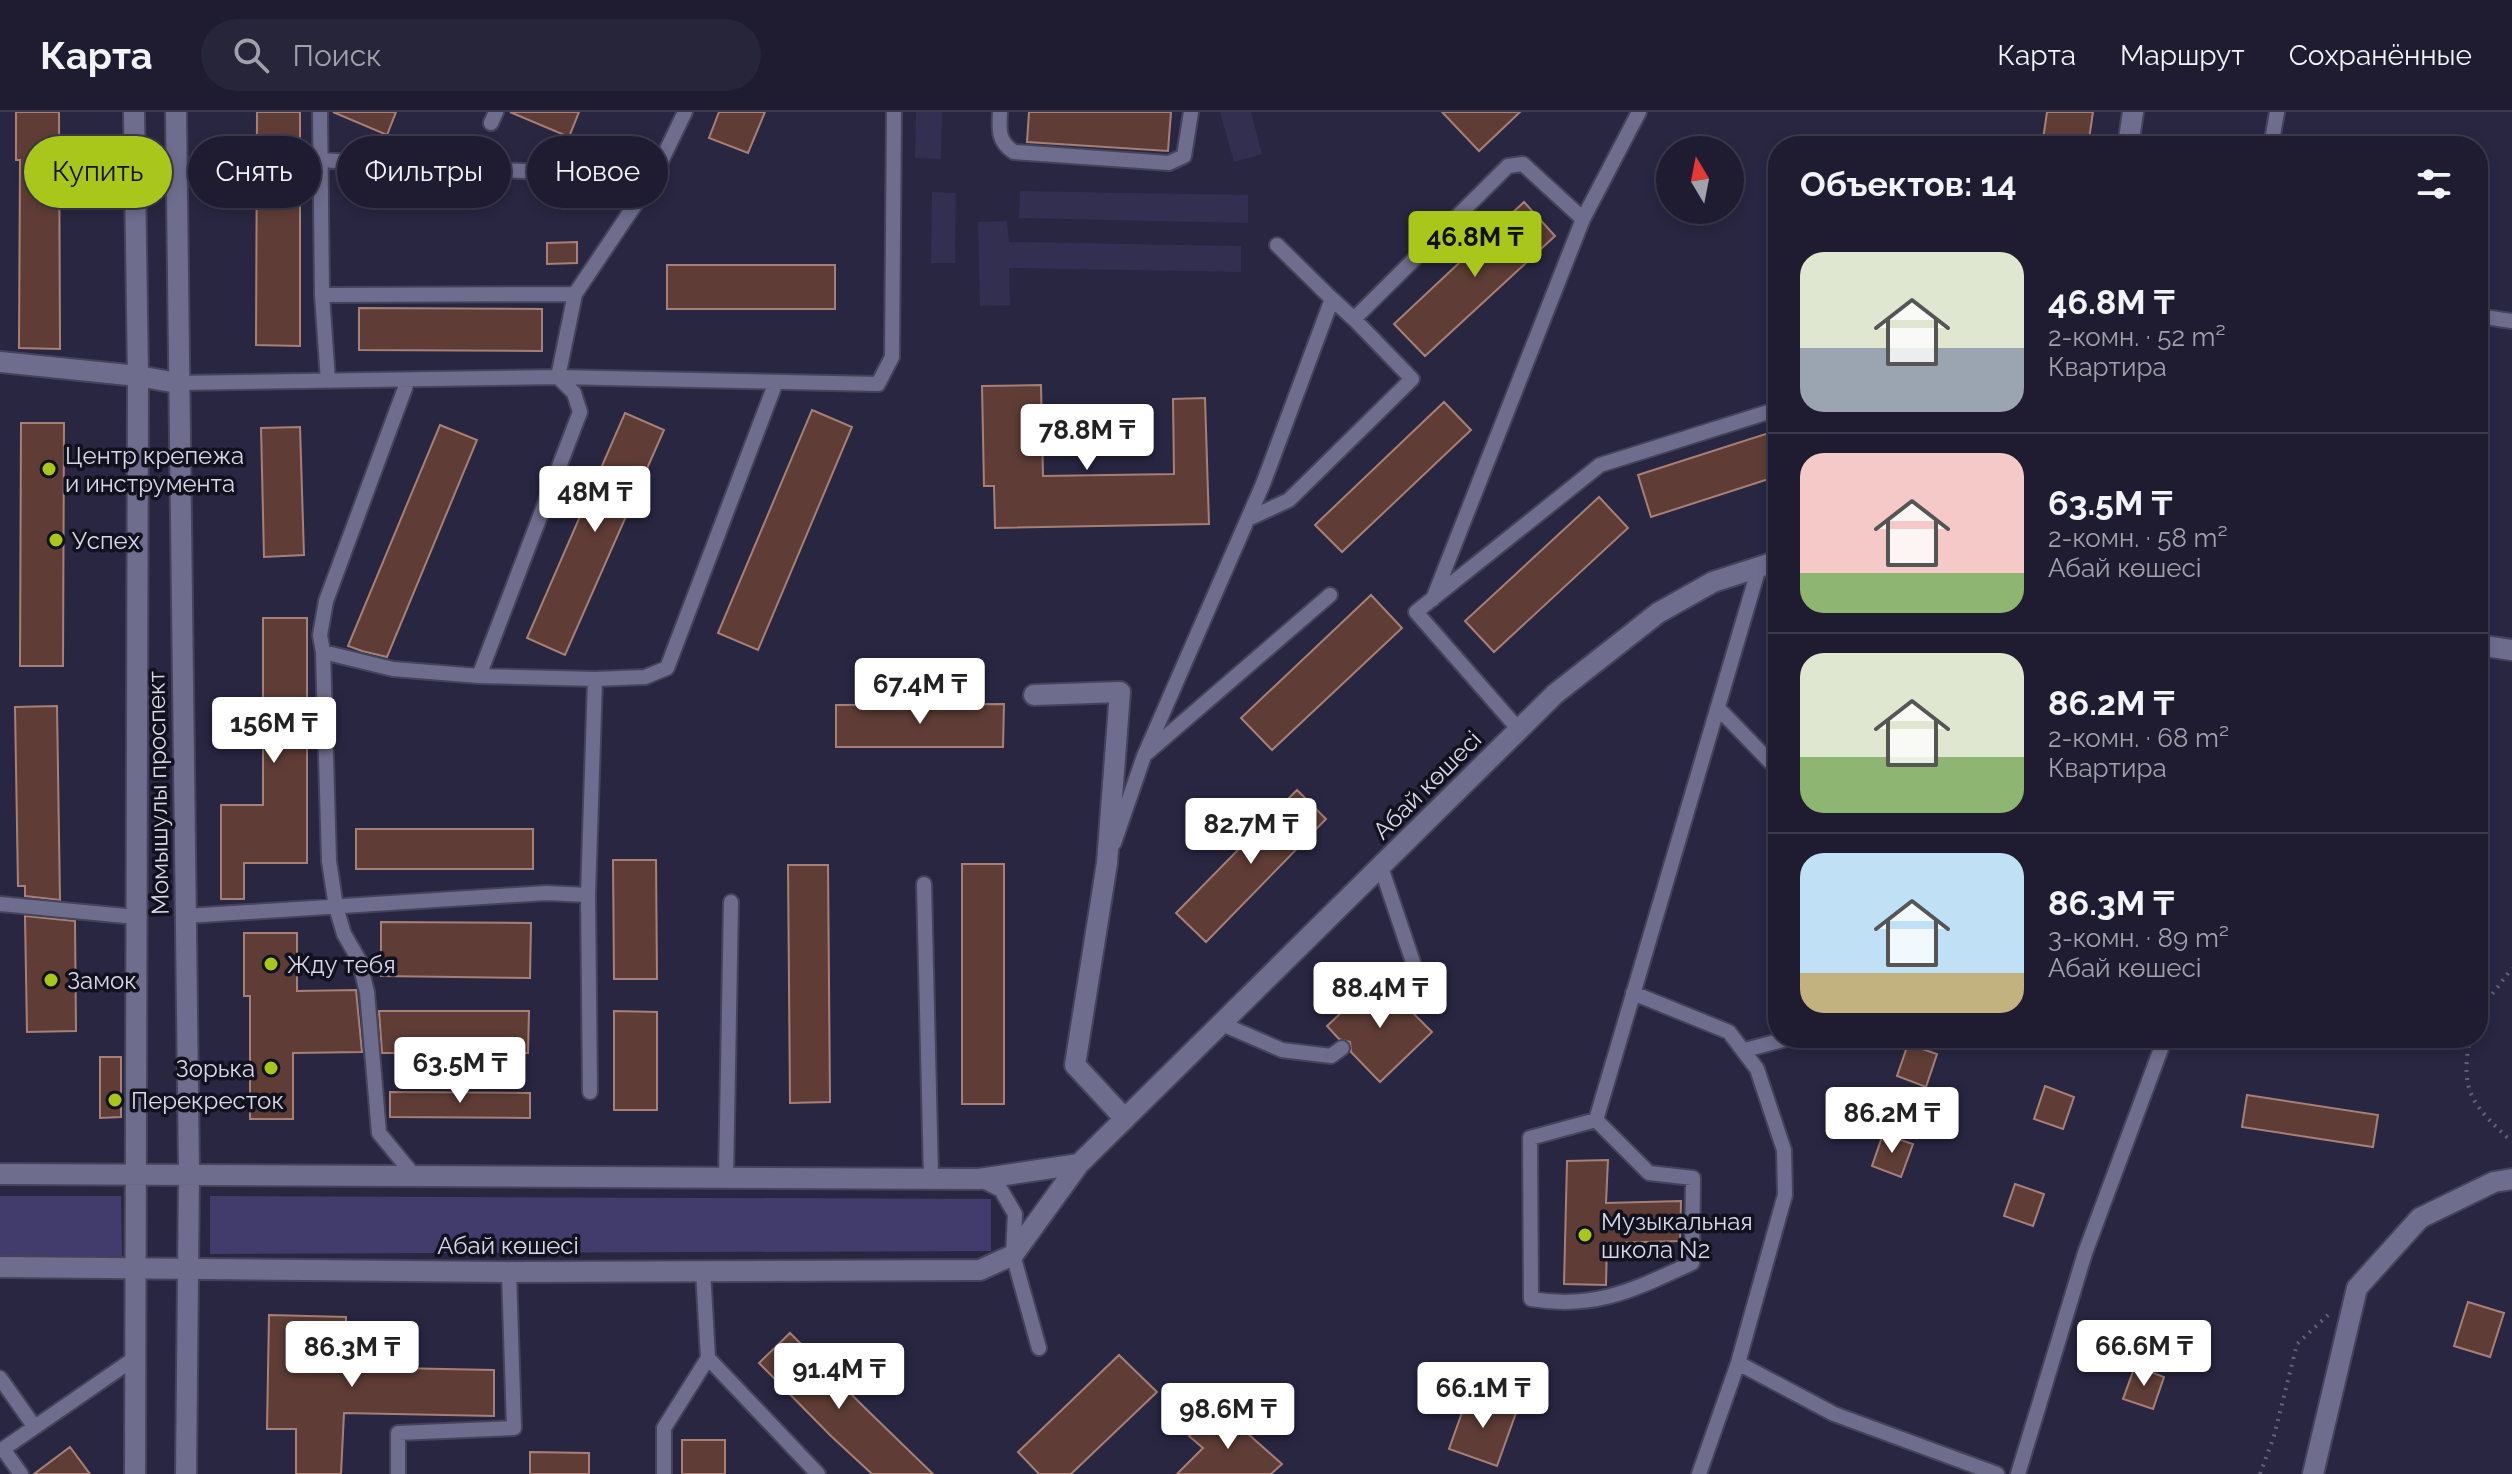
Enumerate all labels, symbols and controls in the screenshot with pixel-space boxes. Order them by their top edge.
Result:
search box [201,19,761,91]
text: Карта [40,33,153,78]
icon: search [229,33,273,77]
text: Поиск [293,38,382,73]
text: Карта [1997,39,2076,72]
text: Маршрут [2120,39,2245,72]
text: Сохранённые [2289,39,2472,72]
chip: Купить [24,136,172,208]
chip: Снять [188,136,321,208]
chip: Фильтры [337,136,511,208]
chip: Новое [527,136,668,208]
north arrow [1656,136,1744,224]
map controls [1656,136,1744,224]
icon: filters [2412,162,2456,206]
text: Объектов: 14 [1800,164,2017,204]
pin: 46.8M ₸ [1401,211,1549,279]
text: 46.8M ₸ [1426,222,1524,252]
text: 46.8M ₸ [2048,282,2175,322]
icon: home [1864,284,1960,380]
text: 2-комн. · 52 m² [2048,322,2226,352]
text: Квартира [2048,352,2167,382]
pin: 78.8M ₸ [1013,404,1161,472]
text: 78.8M ₸ [1039,415,1135,445]
place label: Центр крепежа и инструмента [65,441,244,498]
marker: Центр крепежа и инструмента [40,460,58,478]
pin: 48M ₸ [539,466,651,534]
text: 48M ₸ [557,477,633,507]
text: 63.5M ₸ [2048,483,2173,523]
icon: home [1864,485,1960,581]
text: 2-комн. · 58 m² [2048,523,2227,553]
place label: Успех [72,526,140,555]
marker: Успех [47,531,65,549]
text: Абай көшесі [2048,553,2201,583]
pin: 67.4M ₸ [846,658,994,726]
text: 67.4M ₸ [873,669,967,699]
street label: Момышулы проспект [141,670,175,915]
text: 86.2M ₸ [2048,683,2175,723]
icon: home [1864,685,1960,781]
pin: 156M ₸ [209,697,339,765]
text: 156M ₸ [230,708,318,738]
text: 2-комн. · 68 m² [2048,723,2229,753]
street label: Абай көшесі [1367,725,1487,845]
text: Квартира [2048,753,2167,783]
pin: 82.7M ₸ [1177,798,1325,866]
text: 82.7M ₸ [1203,809,1299,839]
text: 86.3M ₸ [2048,883,2174,923]
icon: home [1864,885,1960,981]
text: 3-комн. · 89 m² [2048,923,2229,953]
place label: Жду тебя [287,950,396,979]
text: Абай көшесі [2048,953,2201,983]
marker: Жду тебя [262,955,280,973]
pin: 88.4M ₸ [1306,962,1454,1030]
place label: Замок [67,966,137,995]
marker: Замок [42,971,60,989]
text: 88.4M ₸ [1332,973,1428,1003]
pin: 63.5M ₸ [386,1037,534,1105]
text: 63.5M ₸ [412,1048,508,1078]
place label: Зорька [176,1054,255,1083]
marker: Зорька [262,1059,280,1077]
place label: Перекресток [131,1086,284,1115]
pin: 86.2M ₸ [1818,1087,1966,1155]
marker: Перекресток [106,1091,124,1109]
text: 86.2M ₸ [1844,1098,1940,1128]
place label: Музыкальная школа N2 [1601,1207,1753,1264]
marker: Музыкальная школа N2 [1576,1226,1594,1244]
street label: Абай көшесі [437,1231,579,1260]
pin: 66.6M ₸ [2070,1320,2218,1388]
pin: 86.3M ₸ [278,1321,426,1389]
text: 66.6M ₸ [2095,1331,2193,1361]
text: 86.3M ₸ [304,1332,400,1362]
pin: 91.4M ₸ [765,1343,913,1411]
text: 91.4M ₸ [792,1354,886,1384]
pin: 66.1M ₸ [1409,1362,1557,1430]
text: 66.1M ₸ [1435,1373,1531,1403]
pin: 98.6M ₸ [1154,1383,1302,1451]
text: 98.6M ₸ [1179,1394,1277,1424]

